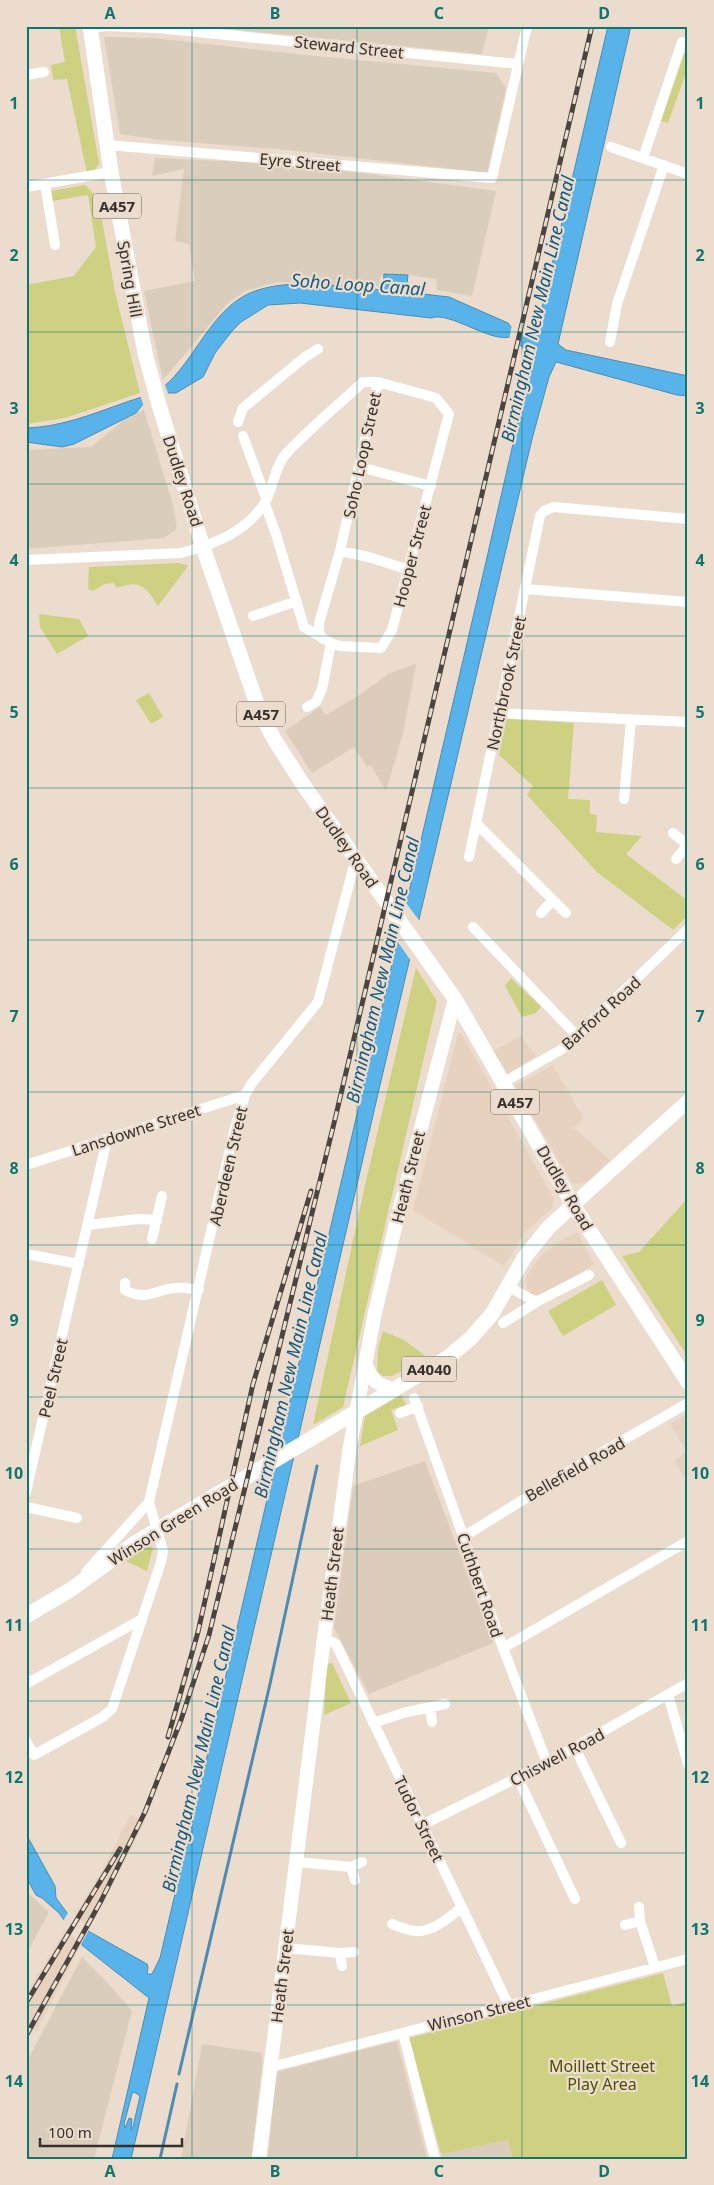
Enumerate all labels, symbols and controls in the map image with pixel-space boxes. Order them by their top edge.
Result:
text: A [104,2,116,24]
text: B [270,2,280,24]
text: C [434,2,444,24]
text: D [598,2,610,24]
street label: Steward Street [293,30,405,64]
text: 1 [9,92,19,114]
text: 1 [695,92,705,114]
street label: Eyre Street [259,148,342,177]
water label: Birmingham New Main Line Canal [495,173,579,444]
road number: A457 [93,194,141,218]
street label: Spring Hill [112,239,148,319]
text: 2 [9,244,19,266]
text: 2 [695,244,705,266]
water label: Soho Loop Canal [290,267,426,301]
street label: Soho Loop Street [338,390,386,520]
text: 3 [9,397,19,419]
text: 3 [695,397,705,419]
street label: Dudley Road [158,432,208,530]
street label: Hooper Street [388,502,436,610]
text: 4 [9,549,19,571]
text: 4 [695,549,705,571]
street label: Northbrook Street [481,614,531,752]
text: 5 [9,701,19,723]
text: 5 [695,701,705,723]
road number: A457 [237,702,285,726]
street label: Dudley Road [311,802,383,892]
water label: Birmingham New Main Line Canal [340,834,424,1105]
text: 6 [9,853,19,875]
text: 6 [695,853,705,875]
street label: Barford Road [557,971,645,1055]
text: 7 [9,1005,19,1027]
text: 7 [695,1005,705,1027]
road number: A457 [491,1090,539,1114]
street label: Lansdowne Street [69,1099,204,1161]
street label: Aberdeen Street [204,1104,252,1228]
street label: Heath Street [386,1128,430,1225]
street label: Dudley Road [532,1141,598,1235]
text: 8 [9,1157,19,1179]
text: 8 [695,1157,705,1179]
water label: Birmingham New Main Line Canal [248,1229,332,1500]
text: 9 [9,1309,19,1331]
text: 9 [695,1309,705,1331]
street label: Peel Street [33,1336,73,1420]
road number: A4040 [402,1356,456,1382]
street label: Bellefield Road [521,1431,629,1507]
text: 10 [5,1462,23,1484]
text: 10 [691,1462,709,1484]
street label: Winson Green Road [104,1473,242,1571]
street label: Heath Street [315,1526,349,1622]
street label: Cuthbert Road [452,1530,508,1640]
text: 11 [5,1614,23,1636]
text: 11 [691,1614,709,1636]
water label: Birmingham New Main Line Canal [156,1623,240,1894]
street label: Chiswell Road [506,1723,608,1791]
text: 12 [5,1766,23,1788]
text: 12 [691,1766,709,1788]
street label: Tudor Street [389,1772,449,1866]
text: 13 [5,1918,23,1940]
text: 13 [691,1918,709,1940]
street label: Heath Street [265,1928,299,2024]
street label: Winson Street [425,1990,533,2036]
park label: Moillett Street Play Area [549,2055,655,2095]
text: 14 [5,2070,23,2092]
text: 14 [691,2070,709,2092]
scale bar [40,2115,182,2147]
text: 100 m [48,2122,92,2142]
text: A [104,2160,116,2182]
text: B [270,2160,280,2182]
text: C [434,2160,444,2182]
text: D [598,2160,610,2182]

